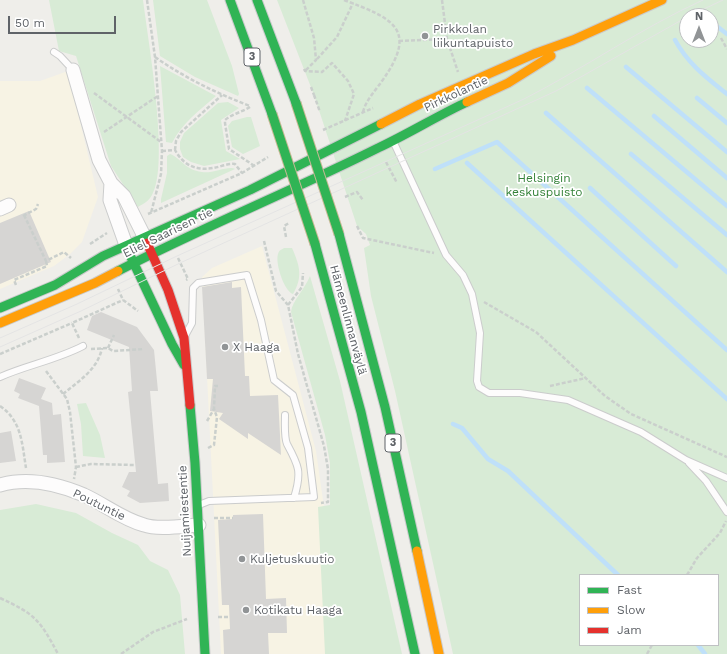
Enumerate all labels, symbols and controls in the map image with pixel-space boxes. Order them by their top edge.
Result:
scale bar [10,8,118,34]
north arrow [679,8,719,48]
text: N [695,10,703,23]
text: 50 m [15,16,45,30]
place label: Pirkkolan liikuntapuisto [433,22,513,50]
marker: Pirkkolan liikuntapuisto [420,31,430,41]
road number: 3 [244,48,260,66]
street label: Pirkkolantie [422,73,490,115]
park label: Helsingin keskuspuisto [505,171,583,199]
street label: Eliel Saarisen tie [121,205,215,261]
street label: Hämeenlinnanväylä [326,263,370,377]
place label: X Haaga [233,340,280,354]
marker: X Haaga [220,342,230,352]
road number: 3 [385,434,401,452]
street label: Nuijamiestentie [175,465,195,557]
street label: Poutuntie [70,486,128,524]
place label: Kuljetuskuutio [250,552,334,566]
marker: Kuljetuskuutio [237,554,247,564]
legend [579,574,719,646]
text: Fast [617,583,642,597]
place label: Kotikatu Haaga [254,603,342,617]
text: Slow [617,603,645,617]
marker: Kotikatu Haaga [241,605,251,615]
text: Jam [617,623,642,637]

